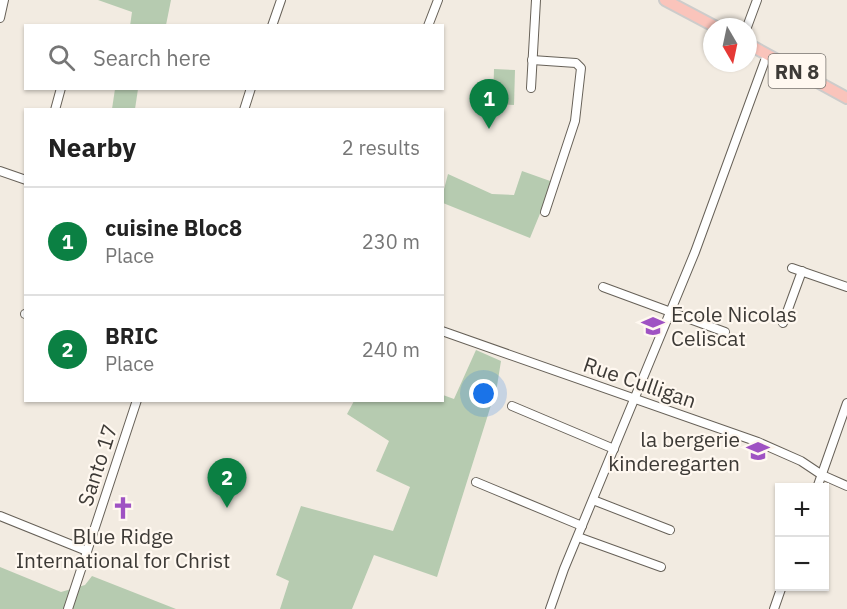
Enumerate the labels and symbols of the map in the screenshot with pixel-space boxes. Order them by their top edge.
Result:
north arrow [703,18,757,72]
road number: RN 8 [768,54,826,88]
pin: 1 [470,80,508,129]
place label: Ecole Nicolas Celiscat [671,300,797,352]
school or university icon: Ecole Nicolas Celiscat [640,313,666,339]
street label: Rue Culligan [580,350,700,414]
your location [469,379,498,408]
street label: Santo 17 [71,420,123,510]
place label: la bergerie kinderegarten [608,425,740,477]
school or university icon: la bergerie kinderegarten [745,438,771,464]
pin: 2 [208,458,246,508]
church icon: Blue Ridge International for Christ [110,495,136,521]
place label: Blue Ridge International for Christ [16,522,230,574]

